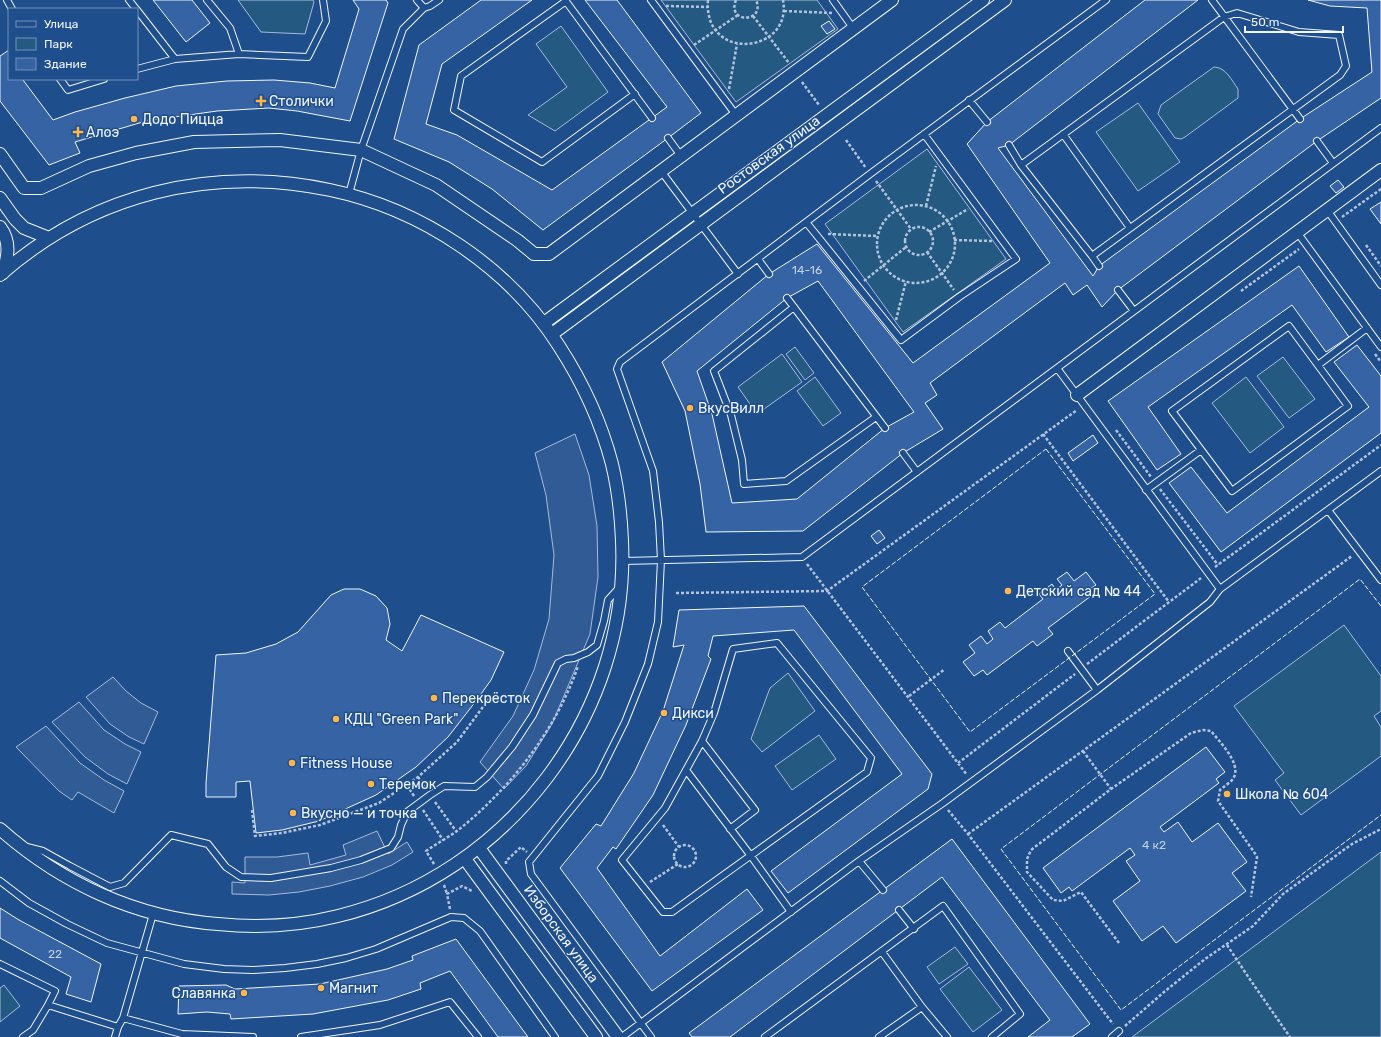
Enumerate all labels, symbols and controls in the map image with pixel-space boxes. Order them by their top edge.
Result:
legend [8,8,138,80]
scale bar [1245,8,1343,34]
text: 50 m [1251,15,1279,29]
text: Улица [44,17,78,31]
text: Парк [44,37,73,51]
text: Здание [44,57,87,71]
place label: Столички [269,93,334,110]
marker: Столички [256,96,266,106]
place label: Додо Пицца [142,111,223,128]
street label: Ростовская улица [715,112,823,198]
marker: Додо Пицца [129,114,139,124]
place label: Алоэ [86,124,120,141]
marker: Алоэ [73,127,83,137]
house number: 14-16 [792,263,822,277]
place label: ВкусВилл [698,400,764,417]
marker: ВкусВилл [685,403,695,413]
place label: Детский сад № 44 [1016,583,1141,600]
marker: Детский сад № 44 [1003,586,1013,596]
place label: Перекрёсток [442,690,531,707]
marker: Перекрёсток [429,693,439,703]
place label: Дикси [672,705,714,722]
marker: Дикси [659,708,669,718]
place label: КДЦ "Green Park" [344,711,459,728]
marker: КДЦ "Green Park" [331,714,341,724]
place label: Fitness House [300,755,393,772]
marker: Fitness House [287,758,297,768]
place label: Теремок [379,776,437,793]
marker: Теремок [366,779,376,789]
place label: Школа № 604 [1235,786,1329,803]
marker: Школа № 604 [1222,789,1232,799]
place label: Вкусно — и точка [301,805,417,822]
marker: Вкусно — и точка [288,808,298,818]
house number: 4 к2 [1142,838,1166,852]
street label: Изборская улица [520,882,602,986]
house number: 22 [48,947,62,961]
place label: Магнит [329,980,378,997]
marker: Магнит [316,983,326,993]
place label: Славянка [172,985,236,1002]
marker: Славянка [239,988,249,998]

